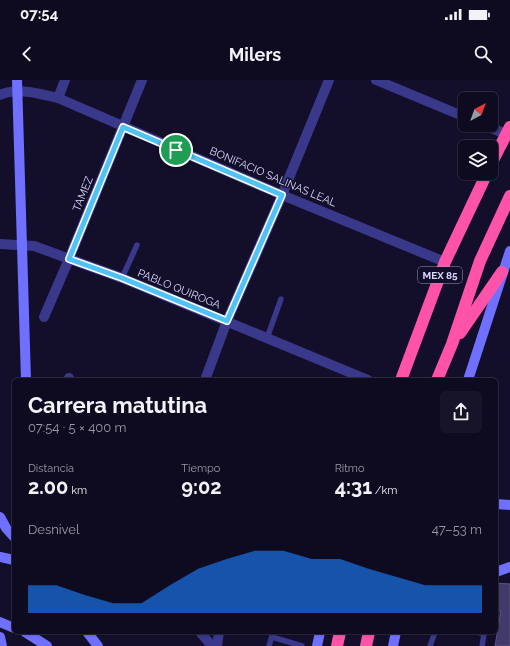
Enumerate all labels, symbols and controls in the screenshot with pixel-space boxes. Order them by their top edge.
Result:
text: 07:54 [20,5,58,23]
icon: back [16,43,38,65]
icon: search [472,43,494,65]
text: Milers [229,44,281,65]
north arrow [458,92,498,132]
map controls [458,92,498,180]
pin [159,133,193,167]
icon: arrive [165,139,187,161]
button: layers [458,140,498,180]
street label: BONIFACIO SALINAS LEAL [208,144,339,210]
street label: TAMEZ [70,174,96,213]
street label: PABLO QUIROGA [136,266,223,312]
road number: MEX 85 [418,267,462,283]
button: share [440,391,482,433]
text: Carrera matutina [28,392,207,418]
text: 07:54 · 5 × 400 m [28,420,126,435]
text: Distancia [28,462,74,475]
text: Tiempo [181,462,220,475]
text: Ritmo [335,462,365,475]
text: 2.00 [28,475,68,499]
text: 9:02 [181,475,222,499]
text: 4:31 [335,475,372,499]
text: km [68,484,87,497]
text: /km [372,484,397,497]
text: Desnivel [28,522,79,537]
text: 47–53 m [432,522,482,537]

